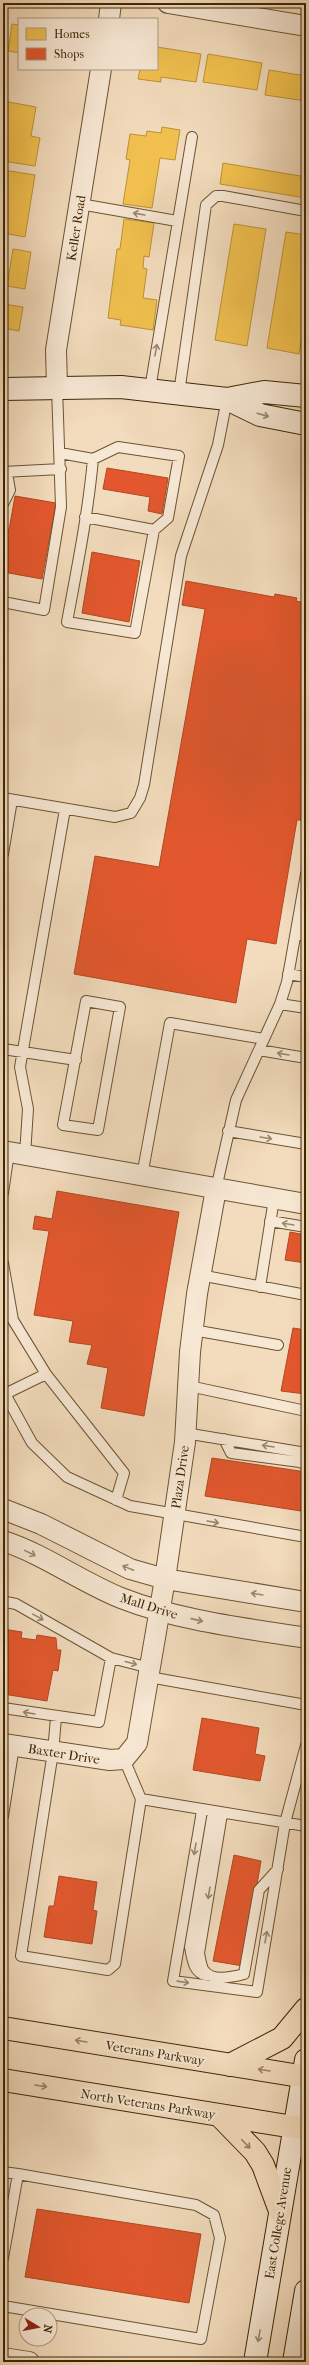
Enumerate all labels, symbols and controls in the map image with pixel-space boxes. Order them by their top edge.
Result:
legend [18,18,158,70]
text: Homes [54,27,90,41]
text: Shops [54,47,84,61]
street label: Keller Road [63,193,89,262]
one-way arrow [133,210,146,218]
one-way arrow [152,344,160,357]
one-way arrow [256,412,269,419]
one-way arrow [276,1049,289,1057]
one-way arrow [259,1134,272,1142]
one-way arrow [282,1220,295,1228]
one-way arrow [261,1442,274,1450]
street label: Plaza Drive [168,1444,192,1510]
one-way arrow [206,1518,219,1526]
one-way arrow [24,1550,36,1558]
one-way arrow [122,1563,134,1571]
street label: Mall Drive [118,1590,180,1622]
one-way arrow [251,1590,264,1598]
one-way arrow [32,1614,44,1621]
one-way arrow [191,1616,204,1624]
one-way arrow [124,1660,137,1667]
one-way arrow [23,1708,36,1716]
street label: Baxter Drive [27,1741,101,1767]
one-way arrow [191,1842,199,1855]
one-way arrow [205,1887,213,1900]
one-way arrow [262,1931,270,1944]
one-way arrow [176,1978,189,1986]
one-way arrow [75,2037,88,2045]
street label: Veterans Parkway [103,2038,207,2068]
one-way arrow [258,2066,271,2074]
one-way arrow [35,2082,48,2090]
street label: North Veterans Parkway [79,2086,218,2122]
one-way arrow [242,2139,251,2149]
street label: East College Avenue [262,2165,294,2280]
north arrow [18,2307,58,2347]
text: N [40,2323,54,2335]
one-way arrow [255,2329,263,2342]

